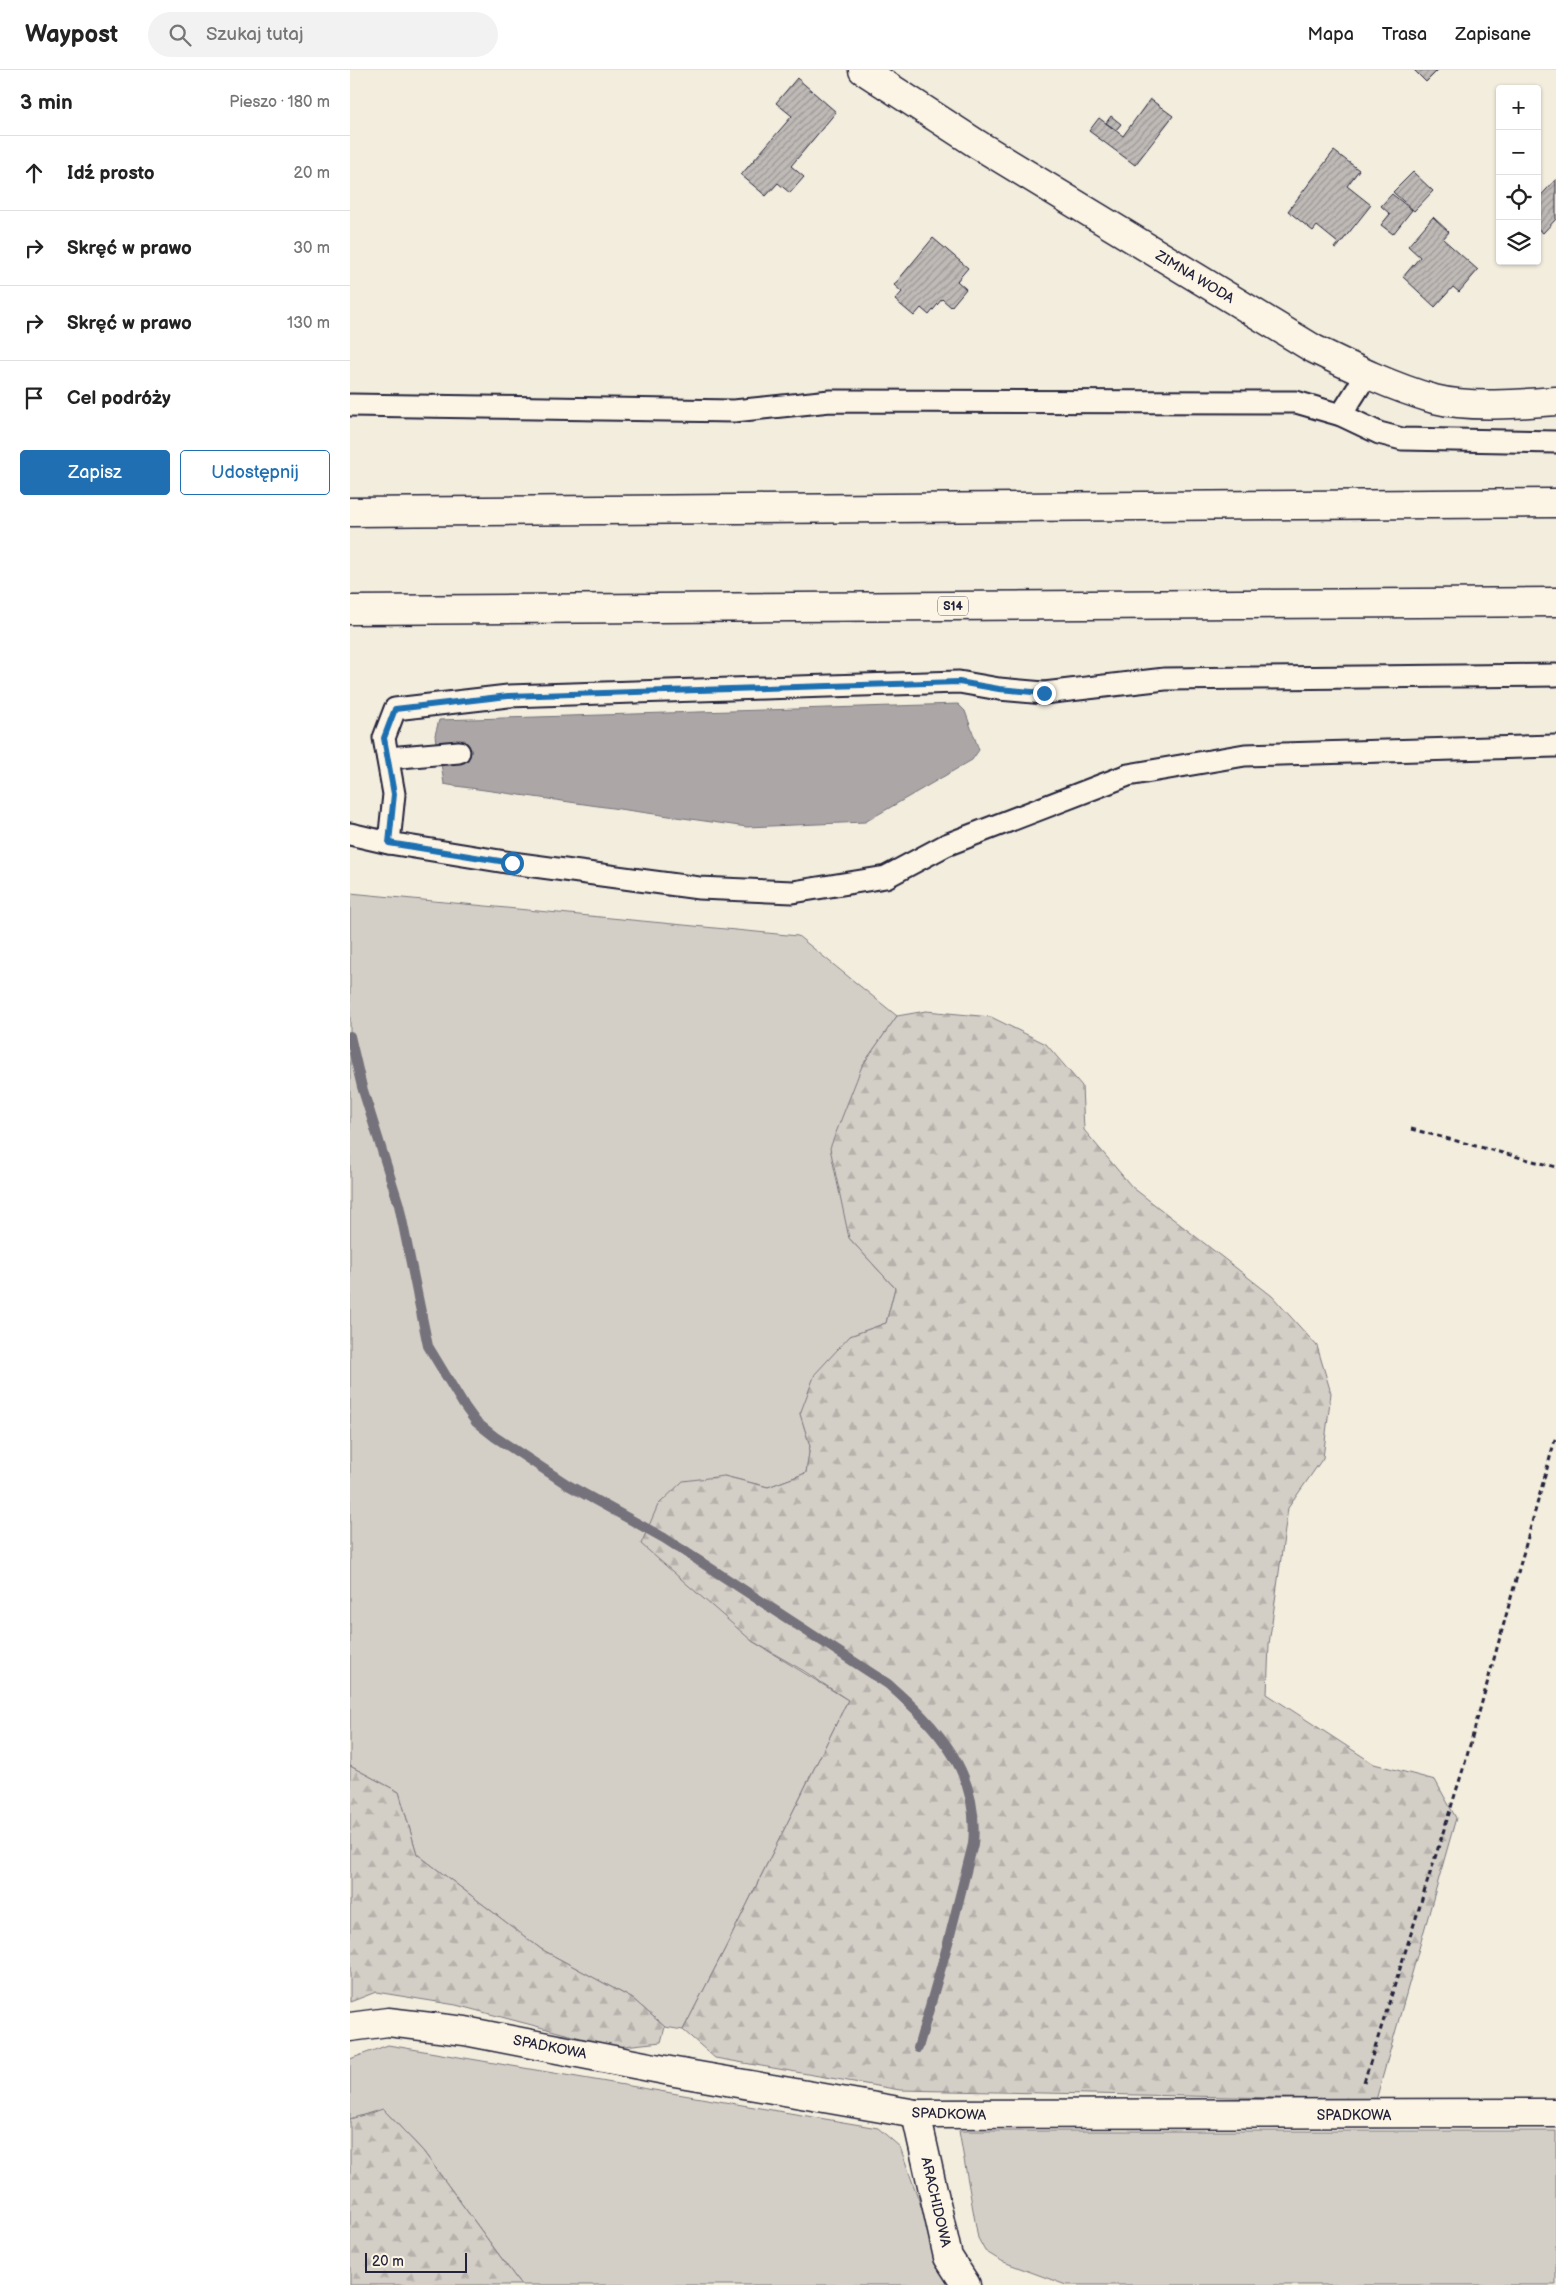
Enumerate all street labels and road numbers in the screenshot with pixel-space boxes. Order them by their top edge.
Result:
street label: ZIMNA WODA [1152,246,1238,307]
road number: S14 [938,596,968,616]
street label: SPADKOWA [512,2032,589,2063]
street label: SPADKOWA [911,2104,987,2124]
street label: SPADKOWA [1317,2107,1392,2124]
street label: ARACHIDOWA [917,2155,955,2249]

